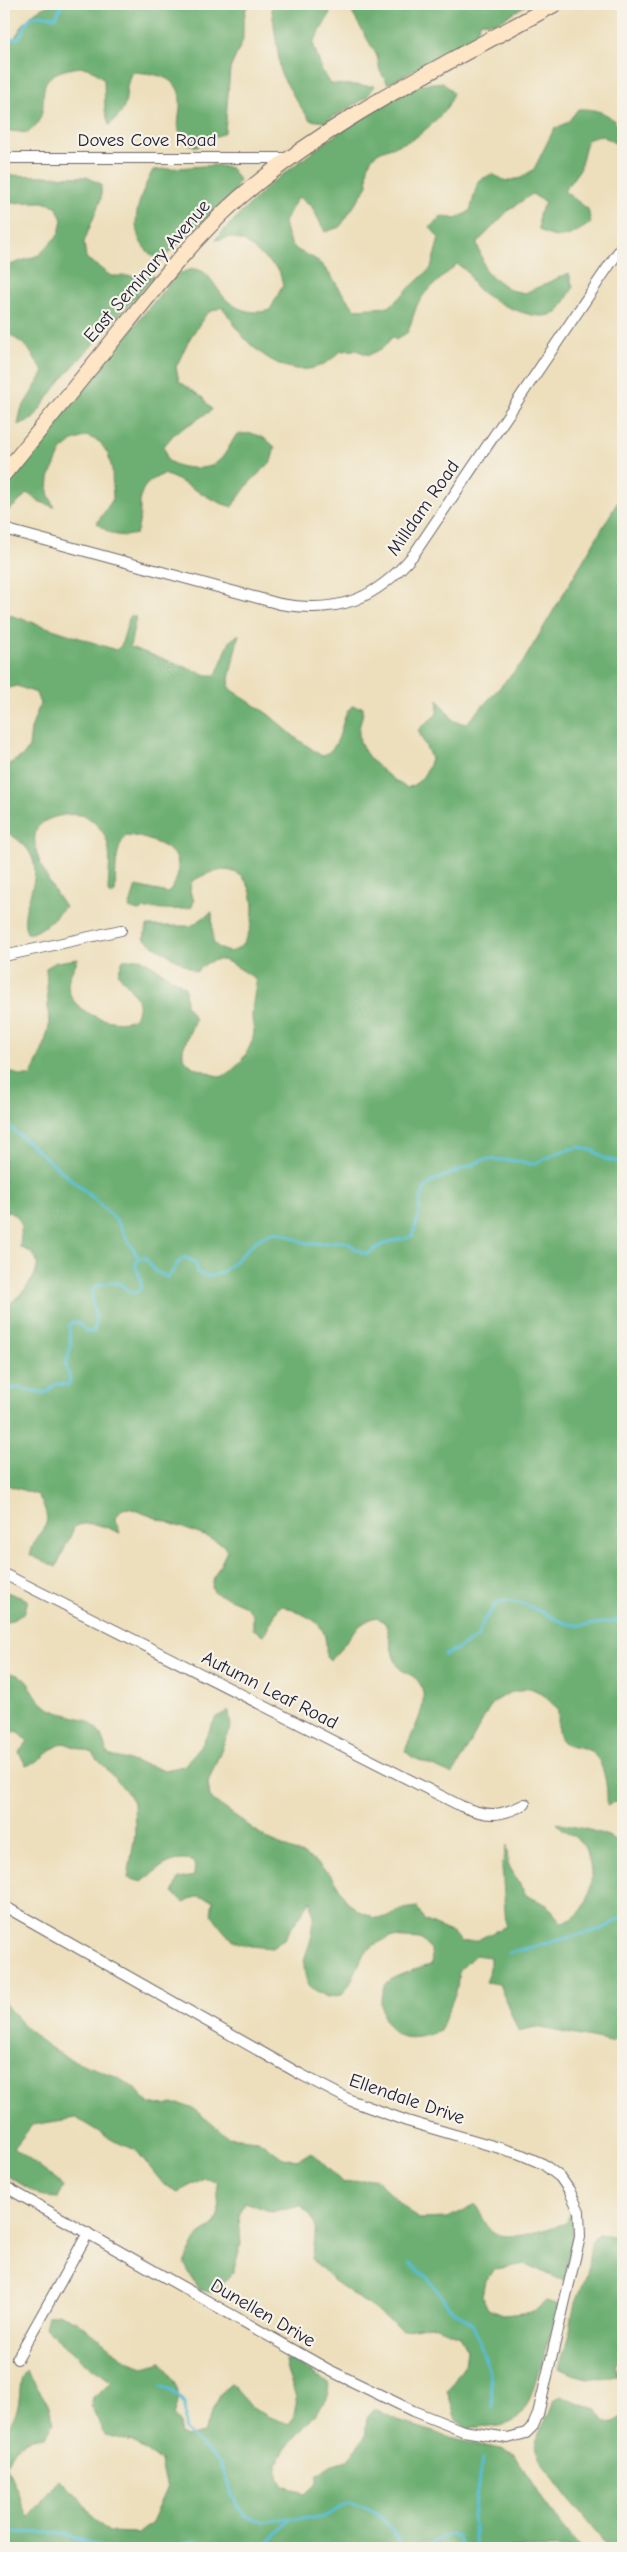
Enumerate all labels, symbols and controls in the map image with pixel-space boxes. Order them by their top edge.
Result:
street label: Doves Cove Road [77,129,217,151]
street label: East Seminary Avenue [79,195,215,347]
street label: Milldam Road [382,456,464,560]
street label: Autumn Leaf Road [198,1646,342,1734]
street label: Ellendale Drive [346,2069,468,2129]
street label: Dunellen Drive [207,2274,319,2352]

